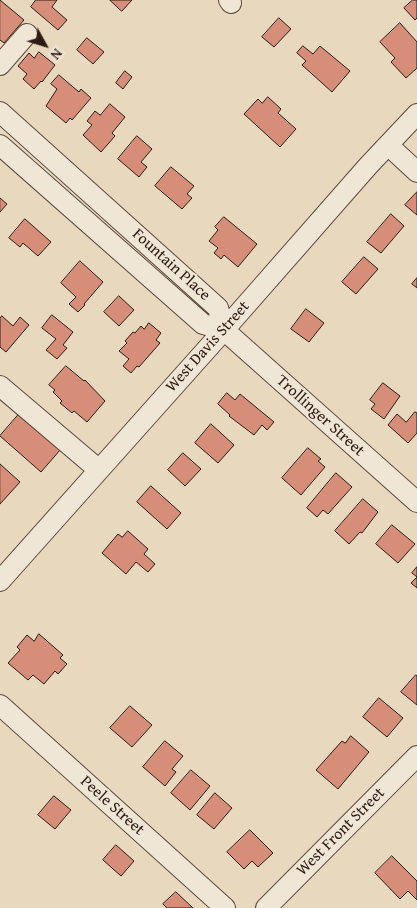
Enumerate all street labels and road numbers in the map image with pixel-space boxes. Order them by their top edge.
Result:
street label: Fountain Place [128,225,214,305]
street label: West Davis Street [162,298,254,396]
street label: Trollinger Street [272,371,368,461]
street label: Peele Street [76,772,148,840]
street label: West Front Street [293,784,389,880]

